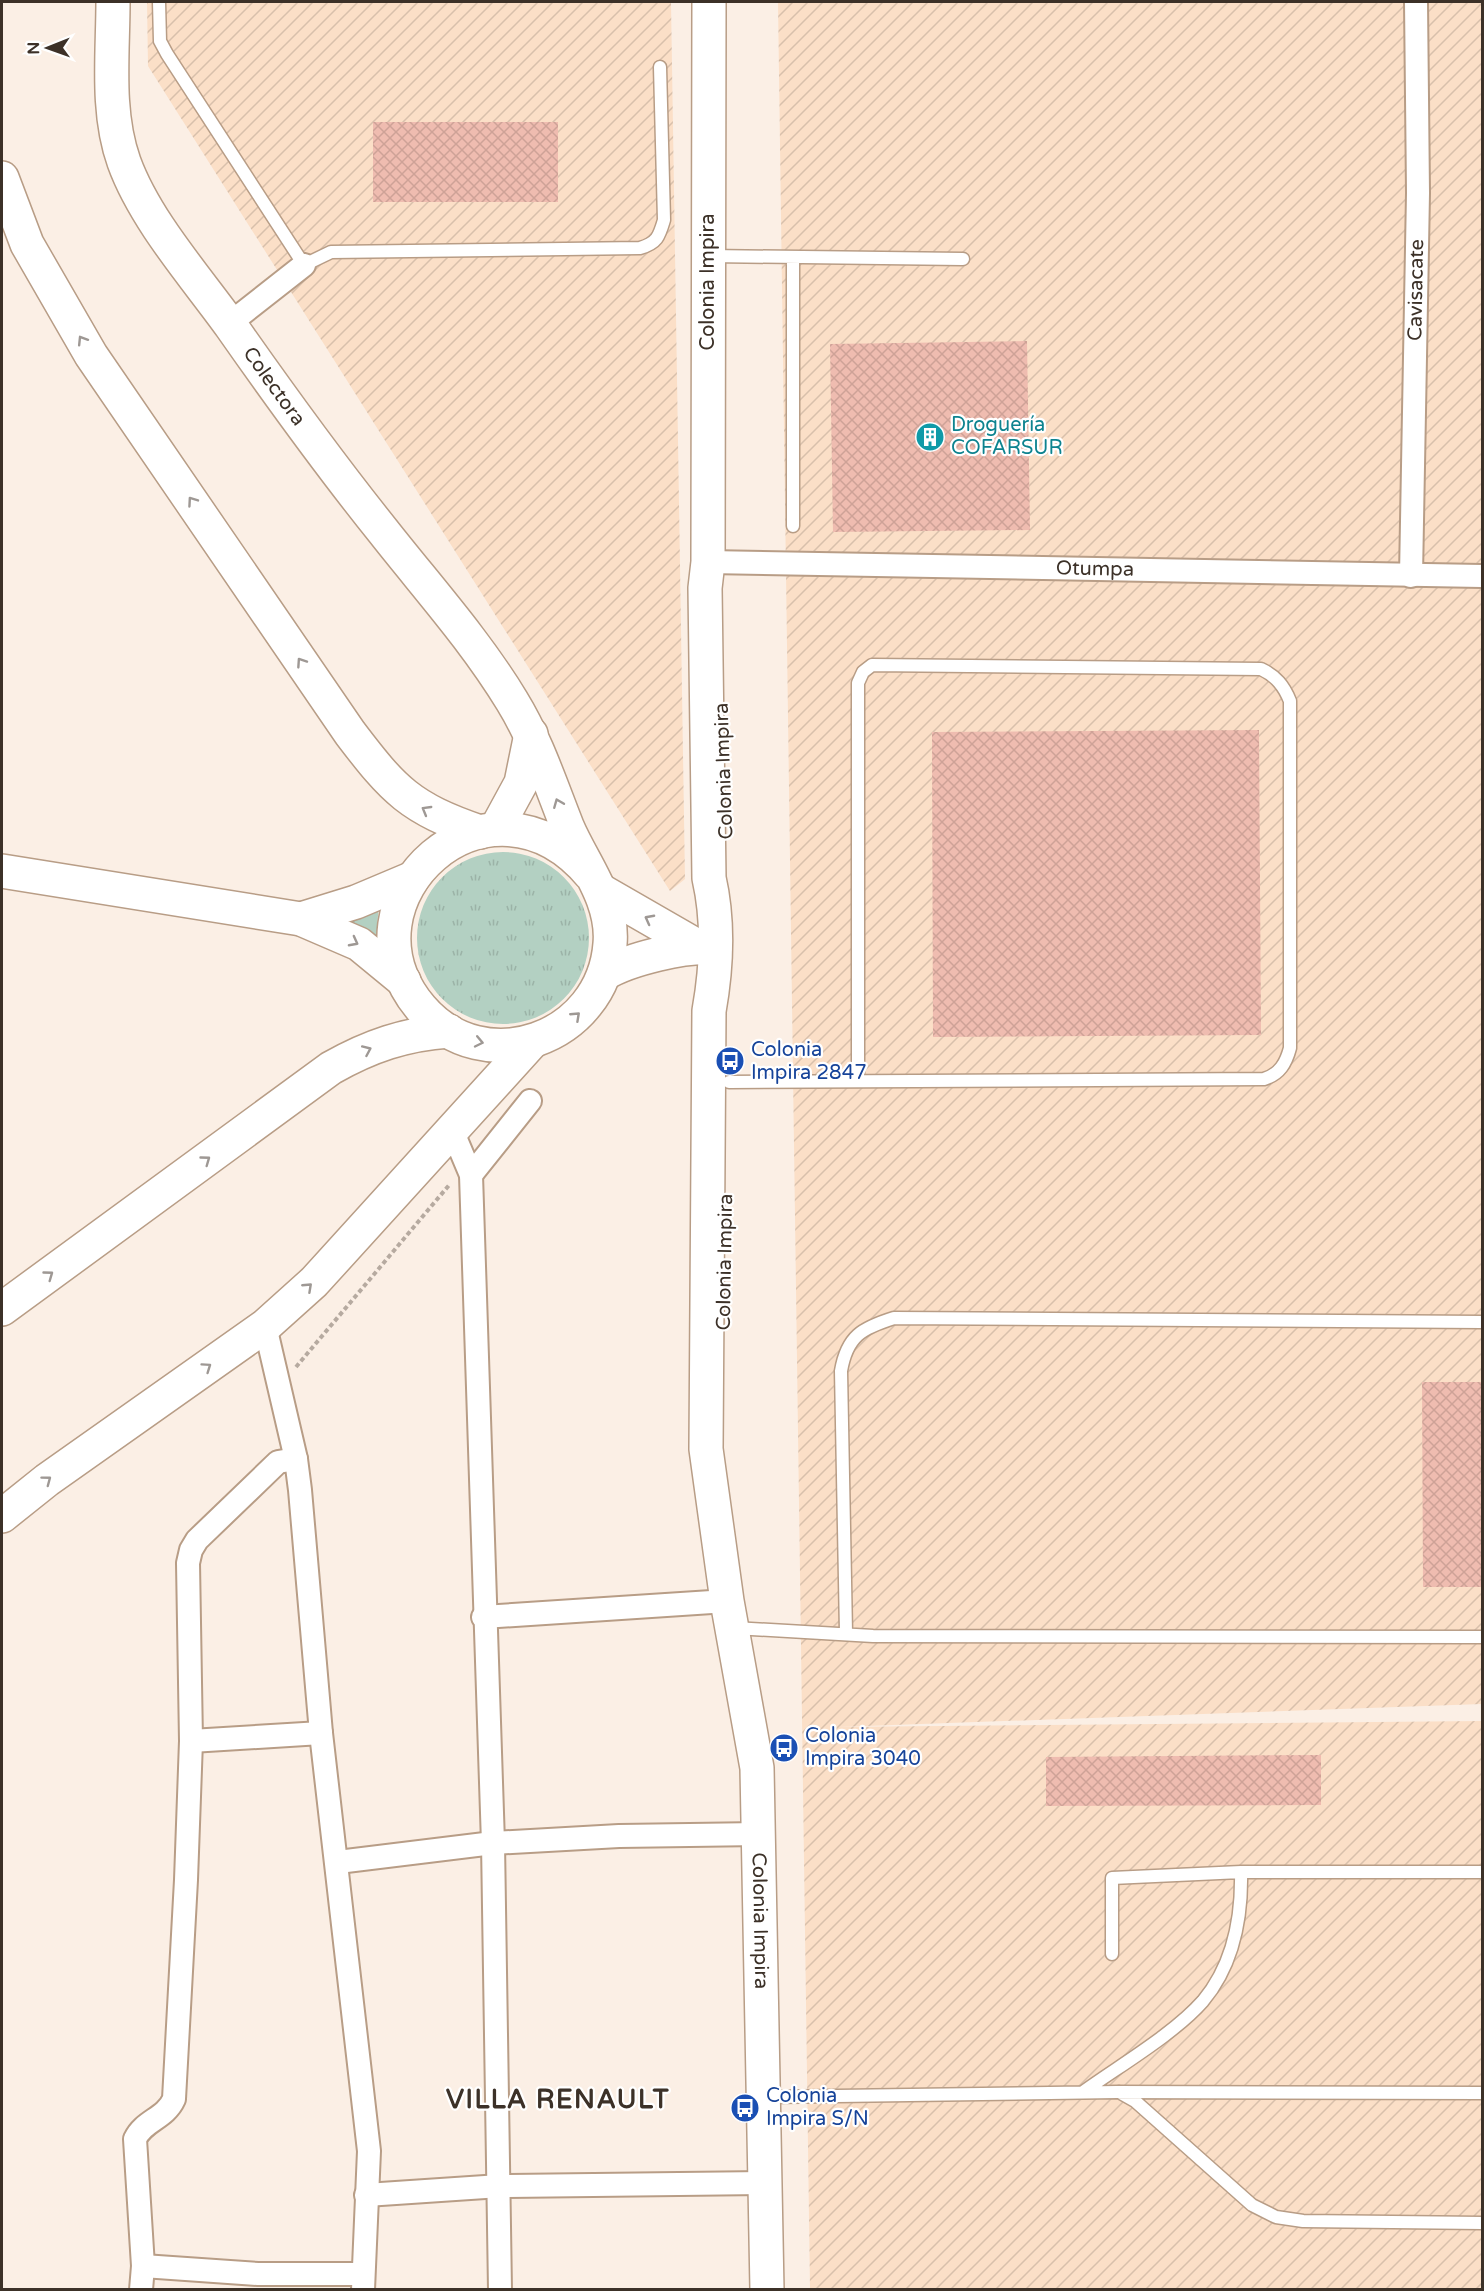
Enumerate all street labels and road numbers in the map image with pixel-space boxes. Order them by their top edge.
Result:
street label: Colonia Impira [696,214,720,350]
street label: Cavisacate [1403,239,1429,341]
street label: Colectora [238,342,310,431]
street label: Otumpa [1056,556,1134,582]
street label: Colonia Impira [710,702,738,840]
street label: Colonia Impira [712,1193,738,1331]
street label: Colonia Impira [747,1852,773,1989]

